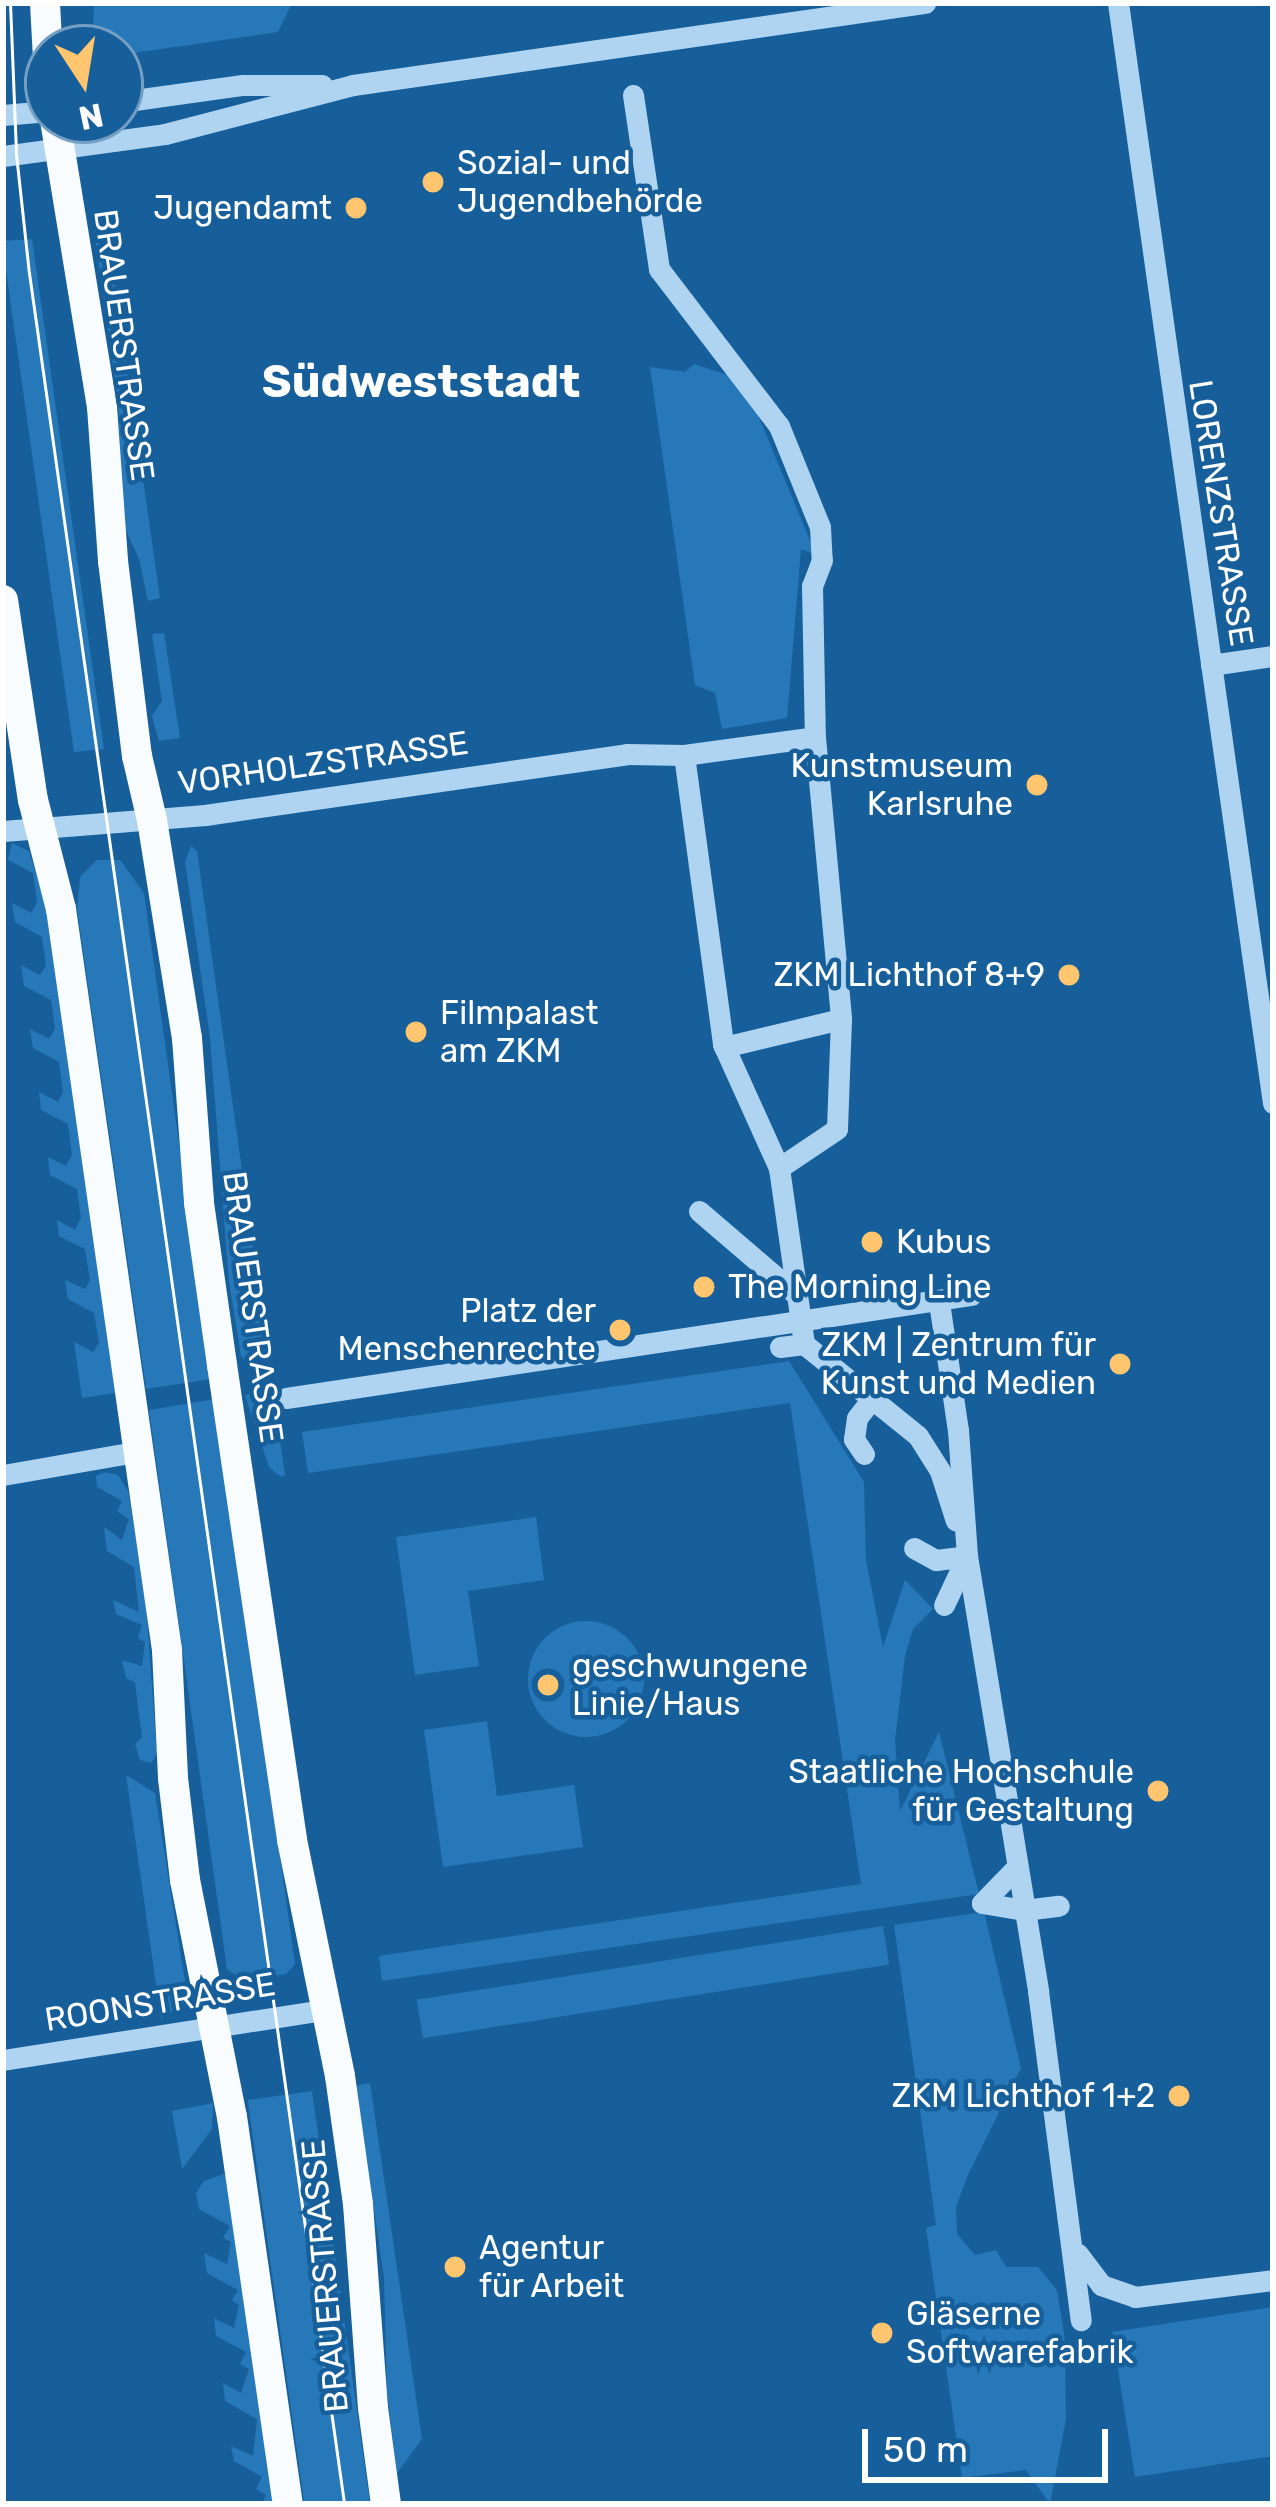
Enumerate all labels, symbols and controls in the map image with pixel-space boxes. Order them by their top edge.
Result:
north arrow [24,24,144,144]
text: N [75,95,107,138]
place label: Sozial- und Jugendbehörde [457,143,703,221]
marker: Sozial- und Jugendbehörde [420,169,446,195]
place label: Jugendamt [153,188,332,228]
marker: Jugendamt [343,195,369,221]
street label: BRAUERSTRASSE [85,207,163,483]
district label: Südweststadt [262,355,580,409]
street label: LORENZSTRASSE [1180,377,1262,649]
street label: VORHOLZSTRASSE [175,723,471,803]
place label: Kunstmuseum Karlsruhe [791,746,1013,824]
marker: Kunstmuseum Karlsruhe [1024,772,1050,798]
place label: ZKM Lichthof 8+9 [773,955,1045,995]
marker: ZKM Lichthof 8+9 [1056,962,1082,988]
place label: Filmpalast am ZKM [440,993,598,1071]
marker: Filmpalast am ZKM [403,1019,429,1045]
street label: BRAUERSTRASSE [214,1169,292,1445]
place label: Kubus [896,1222,991,1262]
marker: Kubus [859,1229,885,1255]
place label: The Morning Line [728,1267,992,1307]
marker: The Morning Line [691,1274,717,1300]
place label: Platz der Menschenrechte [338,1291,596,1369]
marker: Platz der Menschenrechte [607,1317,633,1343]
place label: ZKM | Zentrum für Kunst und Medien [821,1325,1096,1403]
marker: ZKM | Zentrum für Kunst und Medien [1107,1351,1133,1377]
place label: geschwungene Linie/Haus [572,1646,808,1724]
marker: geschwungene Linie/Haus [535,1672,561,1698]
place label: Staatliche Hochschule für Gestaltung [788,1752,1134,1830]
marker: Staatliche Hochschule für Gestaltung [1145,1778,1171,1804]
street label: ROONSTRASSE [42,1964,278,2040]
place label: ZKM Lichthof 1+2 [891,2076,1155,2116]
marker: ZKM Lichthof 1+2 [1166,2083,1192,2109]
street label: BRAUERSTRASSE [293,2138,357,2414]
place label: Agentur für Arbeit [479,2228,626,2306]
marker: Agentur für Arbeit [442,2254,468,2280]
place label: Gläserne Softwarefabrik [906,2294,1133,2372]
marker: Gläserne Softwarefabrik [869,2320,895,2346]
scale bar [868,2405,1114,2479]
text: 50 m [883,2428,968,2471]

